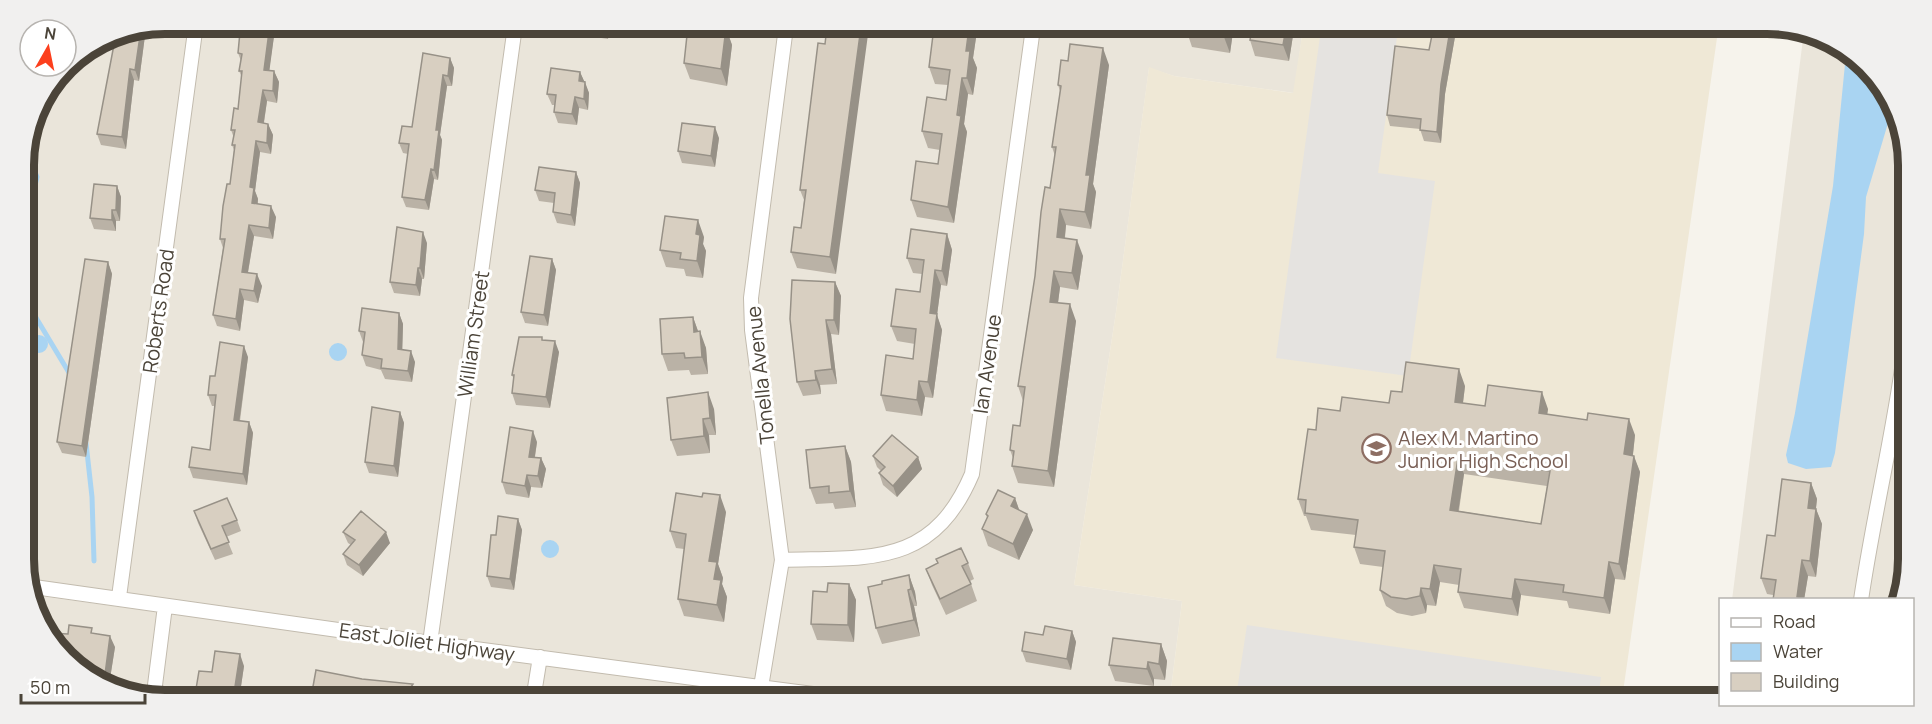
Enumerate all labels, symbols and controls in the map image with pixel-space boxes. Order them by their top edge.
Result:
north arrow [18,18,78,78]
text: N [43,21,58,45]
street label: Roberts Road [136,247,180,375]
street label: William Street [451,269,495,399]
street label: Tonella Avenue [739,305,781,445]
street label: Ian Avenue [967,313,1007,415]
place label: Alex M. Martino Junior High School [1398,424,1568,474]
school or university icon: Alex M. Martino Junior High School [1361,433,1393,465]
legend [1719,598,1914,706]
text: Road [1773,609,1816,633]
street label: East Joliet Highway [337,616,517,668]
text: Water [1773,639,1823,663]
scale bar [21,667,146,705]
text: Building [1773,669,1839,693]
text: 50 m [30,675,70,699]

